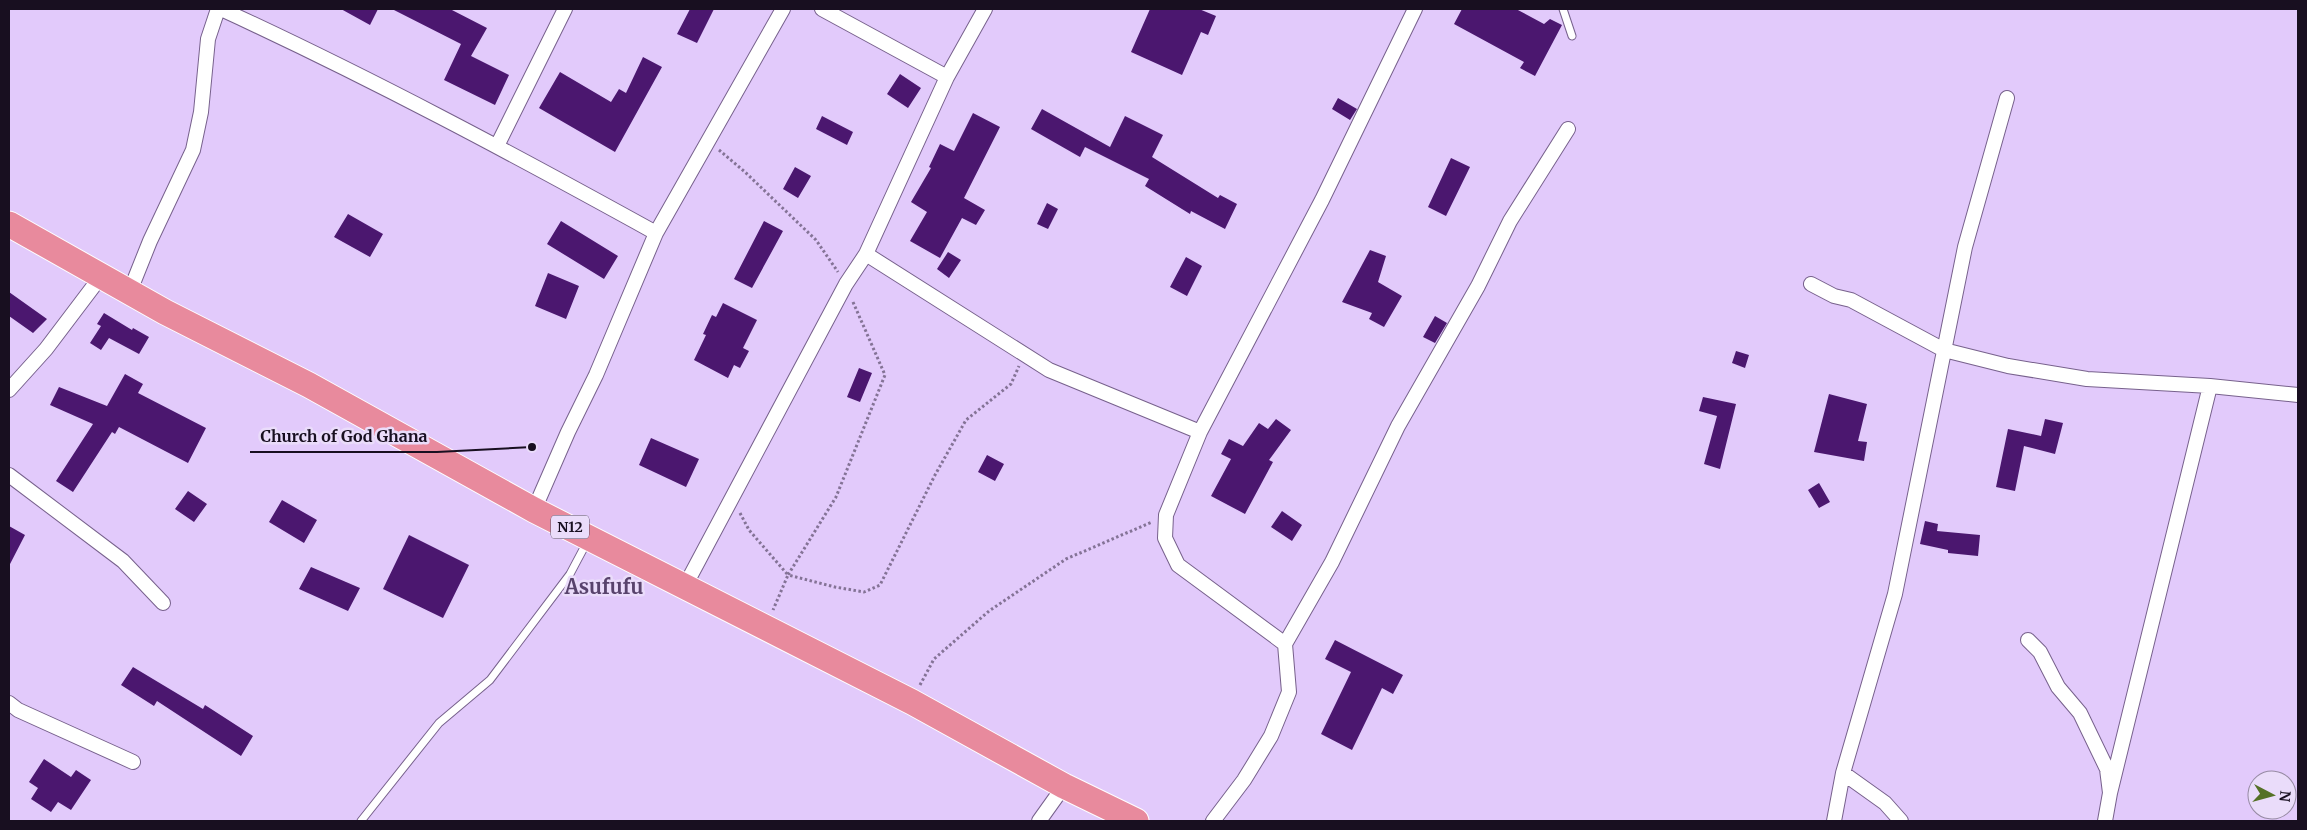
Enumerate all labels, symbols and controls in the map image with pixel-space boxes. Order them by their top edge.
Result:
callout: Church of God Ghana [250,421,437,452]
text: Church of God Ghana [261,426,428,446]
road number: N12 [551,516,589,538]
district label: Asufufu [564,574,643,599]
north arrow [2247,770,2297,820]
text: N [2275,790,2294,803]

